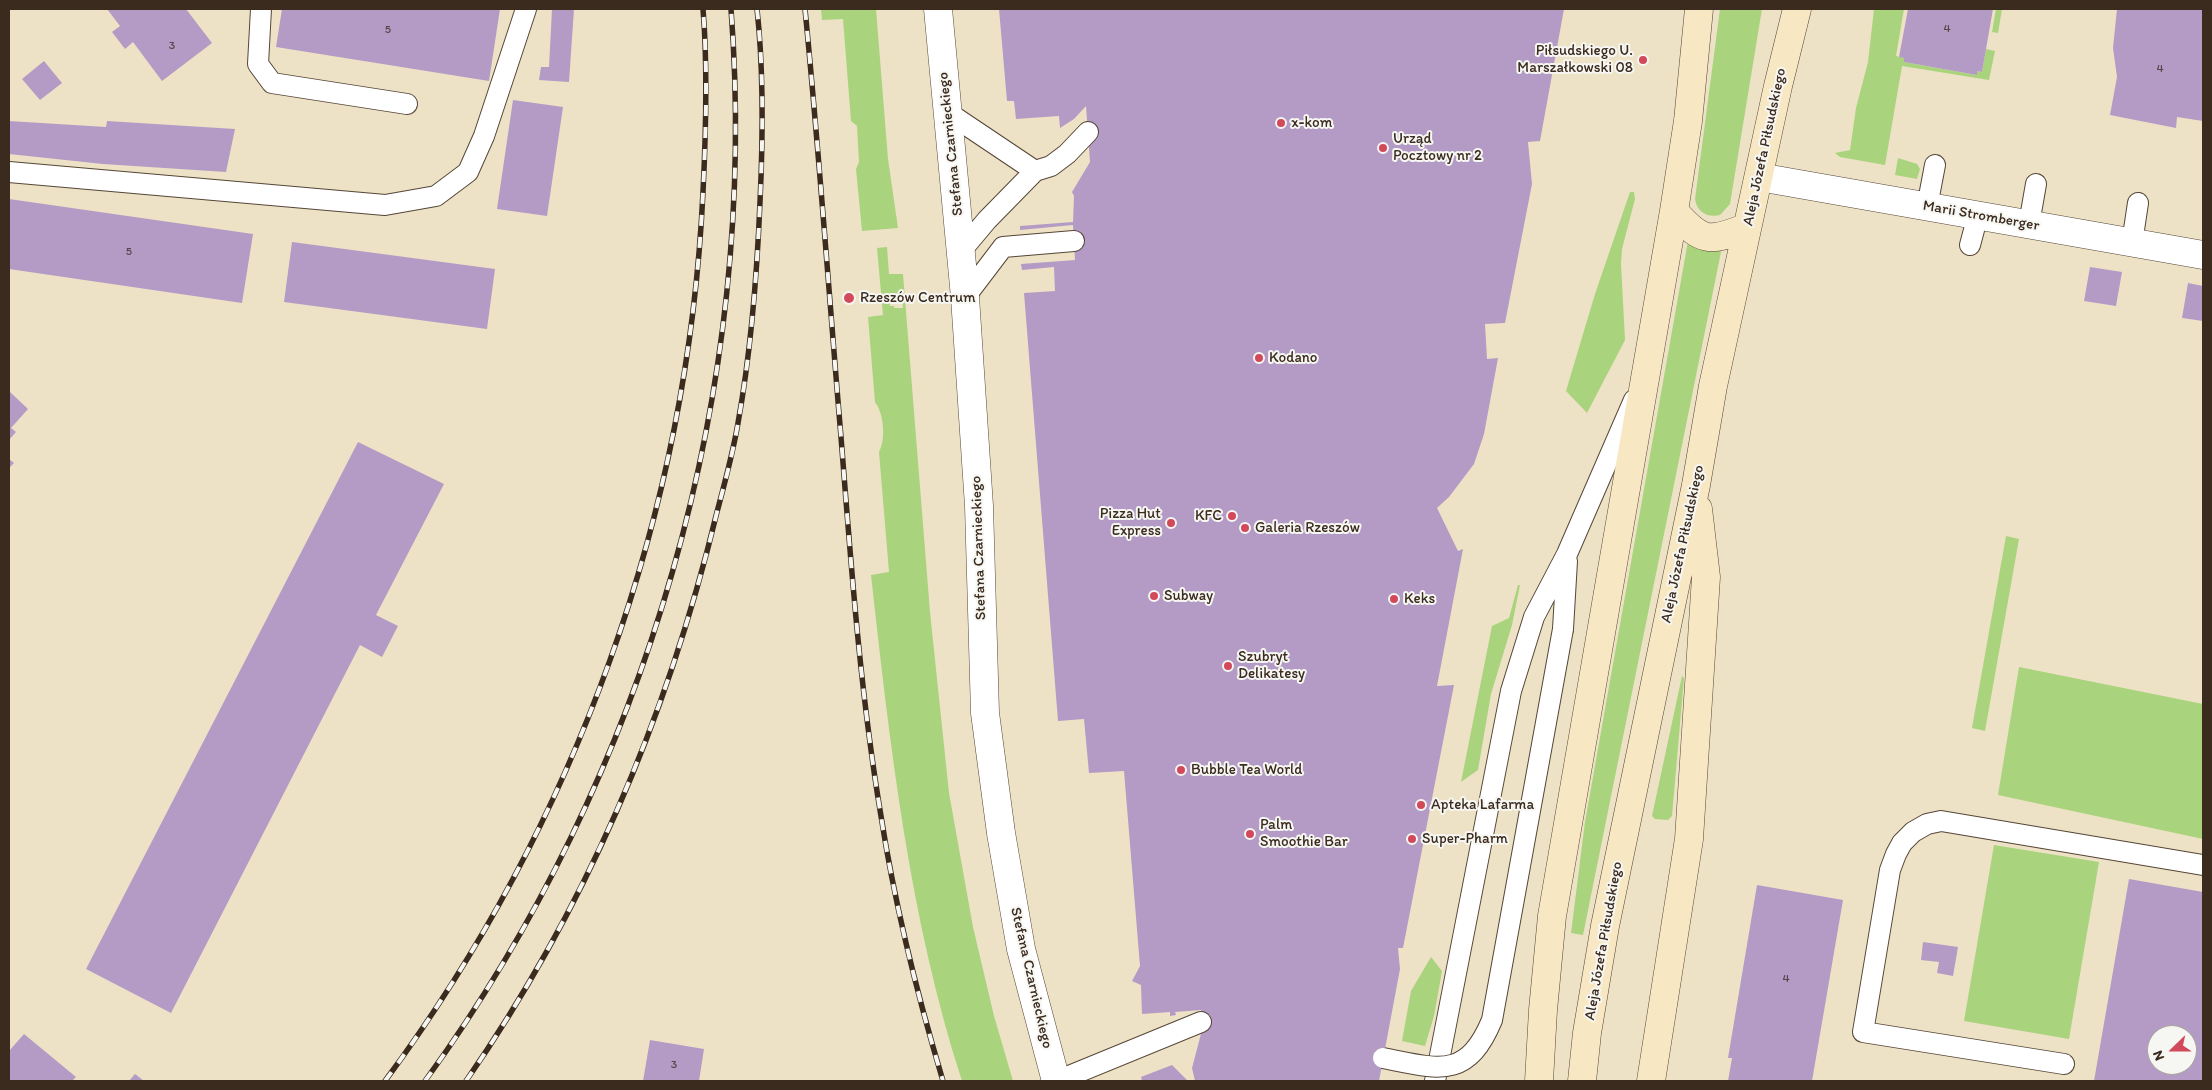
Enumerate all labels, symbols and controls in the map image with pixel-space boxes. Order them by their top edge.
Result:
house number: 4 [1943,22,1951,36]
house number: 5 [385,23,391,37]
house number: 3 [169,39,175,53]
place label: Piłsudskiego U. Marszałkowski 08 [1517,42,1633,77]
marker: Piłsudskiego U. Marszałkowski 08 [1637,54,1649,66]
house number: 4 [2156,62,2164,76]
street label: Aleja Józefa Piłsudskiego [1739,66,1791,228]
street label: Stefana Czarnieckiego [934,71,968,217]
place label: x-kom [1291,114,1332,132]
marker: x-kom [1275,117,1287,129]
place label: Urząd Pocztowy nr 2 [1393,130,1482,165]
marker: Urząd Pocztowy nr 2 [1377,142,1389,154]
street label: Marii Stromberger [1921,197,2041,235]
house number: 5 [126,245,132,259]
place label: Rzeszów Centrum [860,289,976,307]
marker: Rzeszów Centrum [842,291,856,305]
place label: Kodano [1269,349,1317,367]
marker: Kodano [1253,352,1265,364]
street label: Aleja Józefa Piłsudskiego [1657,463,1709,625]
street label: Stefana Czarnieckiego [967,475,991,621]
place label: Pizza Hut Express [1100,505,1161,540]
place label: KFC [1195,507,1222,525]
marker: KFC [1226,510,1238,522]
marker: Pizza Hut Express [1165,517,1177,529]
place label: Galeria Rzeszów [1255,519,1360,537]
marker: Galeria Rzeszów [1239,522,1251,534]
place label: Subway [1164,587,1213,605]
marker: Subway [1148,590,1160,602]
place label: Keks [1404,590,1435,608]
marker: Keks [1388,593,1400,605]
place label: Szubryt Delikatesy [1238,648,1305,683]
marker: Szubryt Delikatesy [1222,660,1234,672]
place label: Bubble Tea World [1191,761,1303,779]
marker: Bubble Tea World [1175,764,1187,776]
place label: Apteka Lafarma [1431,796,1534,814]
marker: Apteka Lafarma [1415,799,1427,811]
place label: Palm Smoothie Bar [1260,816,1348,851]
marker: Palm Smoothie Bar [1244,828,1256,840]
place label: Super-Pharm [1422,830,1508,848]
marker: Super-Pharm [1406,833,1418,845]
street label: Aleja Józefa Piłsudskiego [1581,860,1627,1022]
street label: Stefana Czarnieckiego [1006,906,1056,1050]
house number: 4 [1782,972,1790,986]
north arrow [2147,1025,2197,1075]
text: N [2149,1048,2168,1063]
house number: 3 [671,1058,677,1072]

